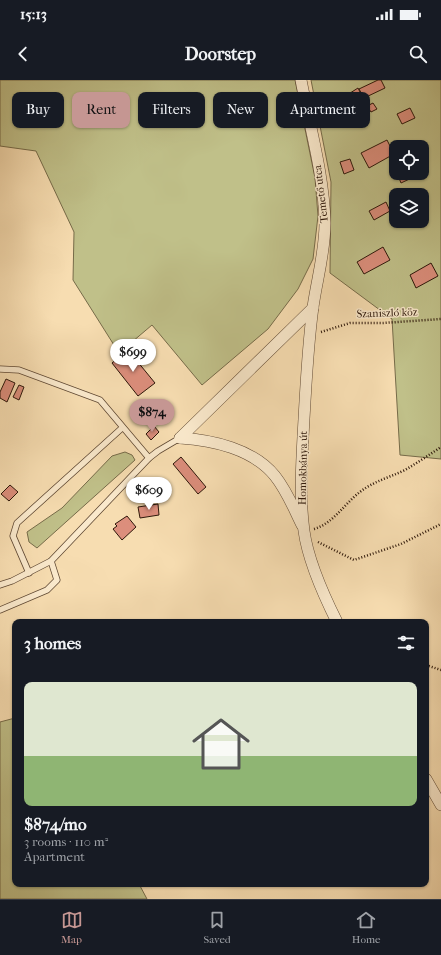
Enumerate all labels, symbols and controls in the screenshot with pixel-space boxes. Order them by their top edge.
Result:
text: 15:13 [20,5,47,23]
icon: back [12,43,34,65]
icon: search [407,43,429,65]
text: Doorstep [185,44,256,65]
chip: Buy [12,92,64,128]
chip: Rent [72,92,130,128]
chip: Filters [138,92,205,128]
chip: New [213,92,268,128]
chip: Apartment [276,92,370,128]
map controls [389,140,429,228]
button: locate [389,140,429,180]
street label: Temető utca [311,163,331,224]
button: layers [389,188,429,228]
street label: Szaniszló köz [356,305,418,321]
pin: $699 [109,339,157,373]
text: $699 [119,344,147,359]
pin: $874 [128,399,176,433]
text: $874 [138,404,166,419]
street label: Homokbánya út [296,431,310,505]
pin: $609 [125,477,173,511]
text: $609 [135,482,163,497]
icon: filters [395,632,417,654]
text: 3 homes [24,633,81,653]
icon: home [185,708,257,780]
text: $874/mo [24,814,87,834]
text: 3 rooms · 110 m² [24,834,108,849]
text: Apartment [24,849,85,864]
tab: Map [61,909,83,946]
tab: Saved [204,909,231,946]
tab: Home [352,909,380,946]

